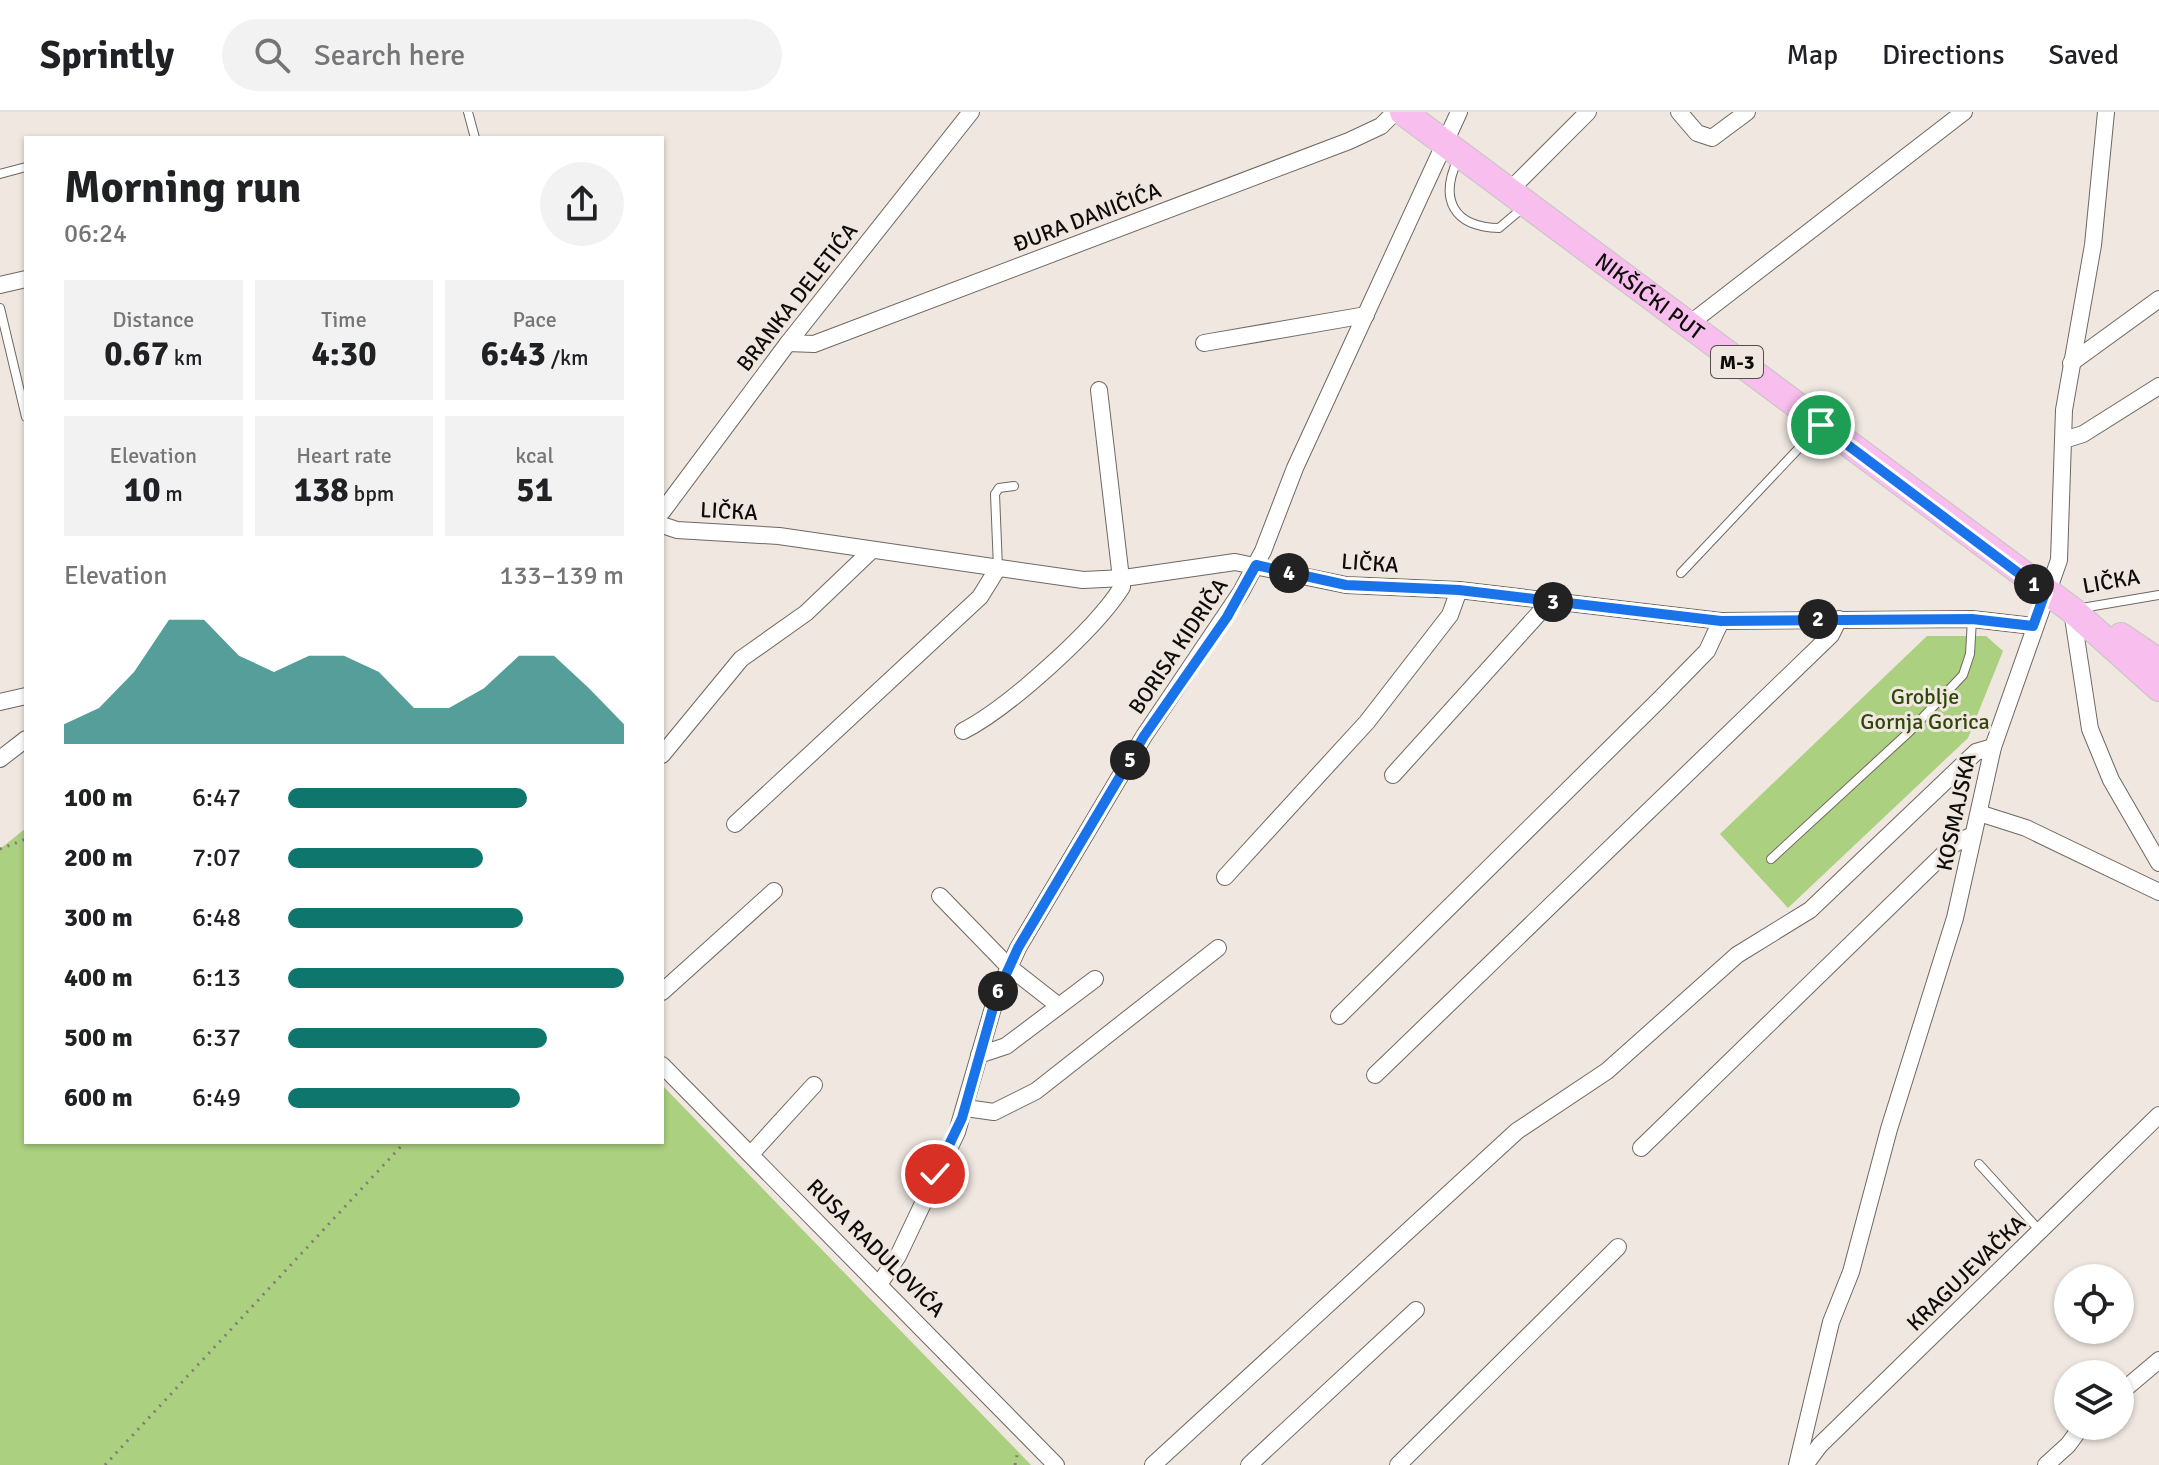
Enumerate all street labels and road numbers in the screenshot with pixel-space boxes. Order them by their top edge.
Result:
street label: ĐURA DANIČIĆA [1009,176,1165,258]
street label: BRANKA DELETIĆA [731,217,864,377]
street label: NIKŠIĆKI PUT [1590,247,1710,345]
road number: M-3 [1711,346,1763,378]
street label: LIČKA [700,496,759,526]
street label: LIČKA [1340,548,1400,579]
street label: LIČKA [2080,563,2142,599]
street label: BORISA KIDRIČA [1123,572,1234,719]
street label: KOSMAJSKA [1930,750,1982,873]
street label: RUSA RADULOVIĆA [801,1173,951,1323]
street label: KRAGUJEVAČKA [1901,1209,2031,1336]

